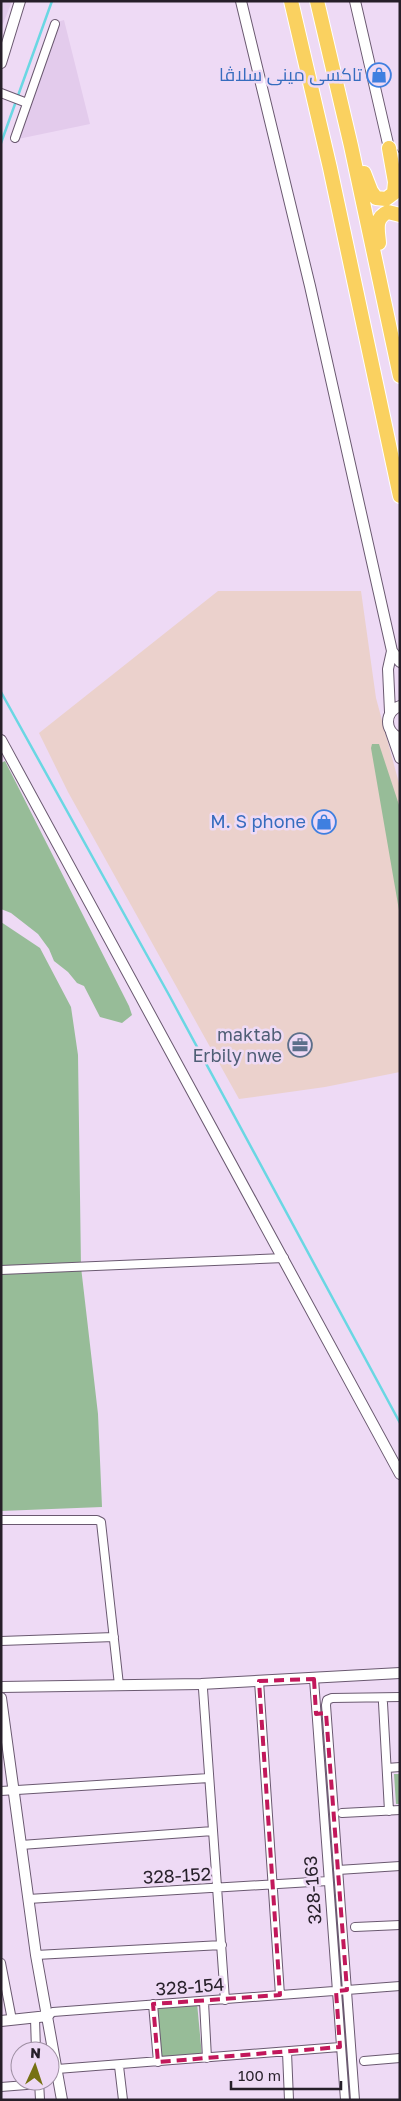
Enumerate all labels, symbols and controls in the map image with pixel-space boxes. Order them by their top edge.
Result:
shop icon: تاکسی مینی سلاڤا [366,62,392,88]
place label: تاکسی مینی سلاڤا [219,63,362,86]
shop icon: M. S phone [311,809,337,835]
place label: M. S phone [210,810,306,832]
place label: maktab Erbily nwe [192,1023,282,1066]
office icon: maktab Erbily nwe [287,1032,313,1058]
street label: 328-163 [299,1855,325,1925]
street label: 328-152 [142,1862,212,1888]
street label: 328-154 [155,1973,225,1999]
north arrow [10,2041,60,2091]
text: N [30,2044,41,2061]
scale bar [231,2058,341,2090]
text: 100 m [238,2066,281,2084]

